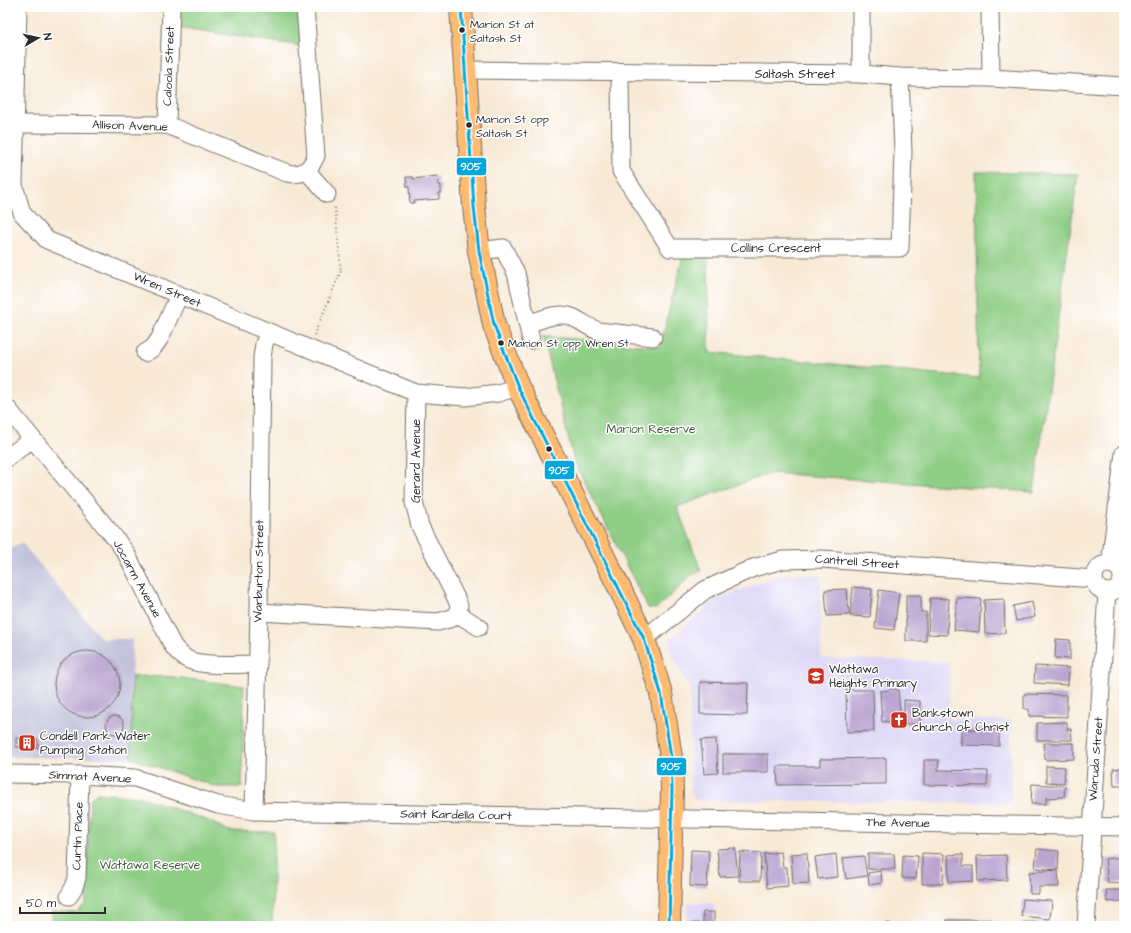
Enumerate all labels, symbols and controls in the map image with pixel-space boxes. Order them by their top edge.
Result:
place label: Marion St at Saltash St [470,17,535,46]
north arrow [18,18,58,58]
marker: Marion St at Saltash St [457,25,467,35]
street label: Caloola Street [159,26,179,106]
text: N [39,32,55,41]
street label: Saltash Street [755,66,835,83]
place label: Marion St opp Saltash St [476,112,549,141]
street label: Allison Avenue [92,116,169,136]
marker: Marion St opp Saltash St [464,120,474,130]
line badge: 905 [456,157,487,176]
text: 905 [461,159,482,174]
street label: Collins Crescent [731,240,821,257]
street label: Wren Street [130,268,204,312]
place label: Marion St opp Wren St [508,336,630,351]
marker: Marion St opp Wren St [496,338,506,348]
street label: Gerard Avenue [408,418,425,503]
park label: Marion Reserve [607,421,696,438]
unlabelled marker [544,444,554,454]
line badge: 905 [544,460,575,480]
text: 905 [549,463,570,478]
street label: Warburton Street [250,519,268,623]
street label: Jocarm Avenue [109,537,166,621]
street label: Cantrell Street [814,551,900,573]
place label: Wattawa Heights Primary [829,661,918,693]
school or university icon: Wattawa Heights Primary [806,666,826,686]
place label: Bankstown church of Christ [912,705,1009,736]
church icon: Bankstown church of Christ [889,710,909,730]
street label: Waruda Street [1085,716,1107,802]
place label: Condell Park Water Pumping Station [40,728,151,760]
building icon: Condell Park Water Pumping Station [17,733,37,753]
line badge: 905 [656,757,687,776]
text: 905 [661,759,682,774]
street label: Simmat Avenue [48,766,132,788]
street label: Curtin Place [68,801,88,870]
street label: Saint Kardella Court [400,806,512,824]
street label: The Avenue [866,814,931,832]
park label: Wattawa Reserve [100,857,201,874]
scale bar [20,889,105,915]
text: 50 m [26,895,57,912]

